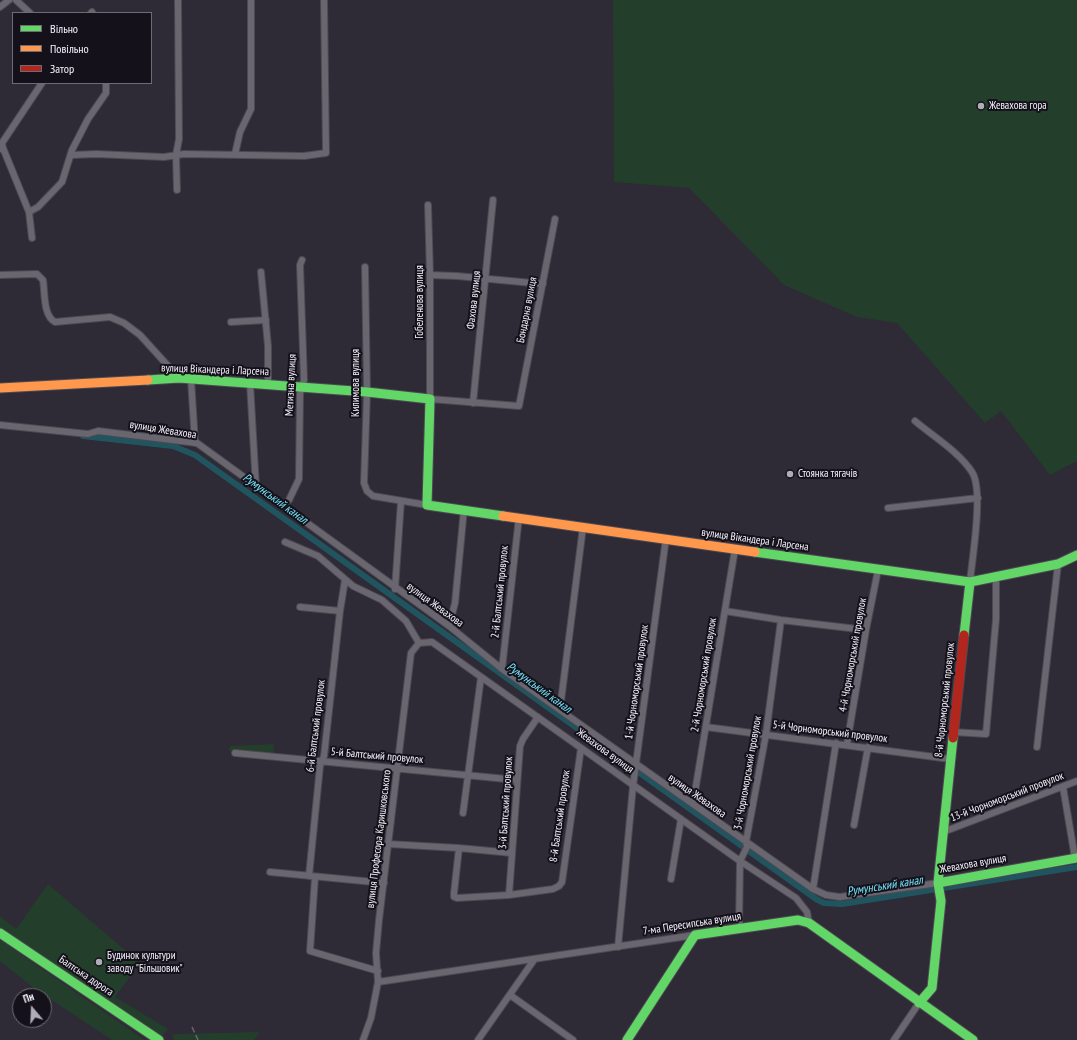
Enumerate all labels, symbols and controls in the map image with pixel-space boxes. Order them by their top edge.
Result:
legend [12,12,152,84]
text: Вільно [50,21,78,36]
text: Повільно [50,41,89,56]
text: Затор [50,61,74,76]
place label: Жевахова гора [989,99,1047,113]
marker: Жевахова гора [976,101,986,111]
street label: Гобеленова вулиця [413,265,427,339]
street label: Фахова вулиця [464,270,484,330]
street label: Бондарна вулиця [514,276,540,344]
street label: Килимова вулиця [349,349,363,417]
street label: Метизна вулиця [283,354,299,416]
street label: вулиця Вікандера і Ларсена [161,362,269,378]
street label: вулиця Жевахова [129,418,197,442]
place label: Стоянка тягачів [798,467,857,481]
marker: Стоянка тягачів [785,469,795,479]
water label: Румунський канал [240,471,310,527]
street label: вулиця Вікандера і Ларсена [701,526,809,554]
street label: 2-й Балтський провулок [489,545,511,639]
street label: вулиця Жевахова [404,580,466,630]
street label: 4-й Чорноморський провулок [836,597,870,713]
street label: 2-й Чорноморський провулок [688,617,720,733]
street label: 1-й Чорноморський провулок [622,624,652,740]
street label: 8-й Чорноморський провулок [932,642,958,758]
water label: Румунський канал [504,660,574,716]
street label: 6-й Балтський провулок [304,679,328,773]
street label: 3-й Чорноморський провулок [731,715,765,831]
street label: 5-й Чорноморський провулок [772,718,888,746]
street label: Жевахова вулиця [574,726,636,776]
street label: 5-й Балтський провулок [330,745,424,767]
street label: 3-й Балтський провулок [496,756,516,850]
street label: вулиця Професора Каришковського [364,769,394,909]
street label: 8-й Балтський провулок [547,769,573,863]
street label: 13-й Чорноморський провулок [948,769,1066,825]
street label: вулиця Жевахова [666,771,728,821]
street label: Жевахова вулиця [939,852,1007,876]
water label: Румунський канал [846,873,924,899]
street label: 7-ма Пересипська вулиця [642,910,742,938]
place label: Будинок культури заводу "Більшовик" [107,949,183,975]
street label: Балтська дорога [56,953,116,999]
marker: Будинок культури заводу "Більшовик" [94,957,104,967]
north arrow [12,988,52,1028]
text: Пн [21,989,36,1006]

